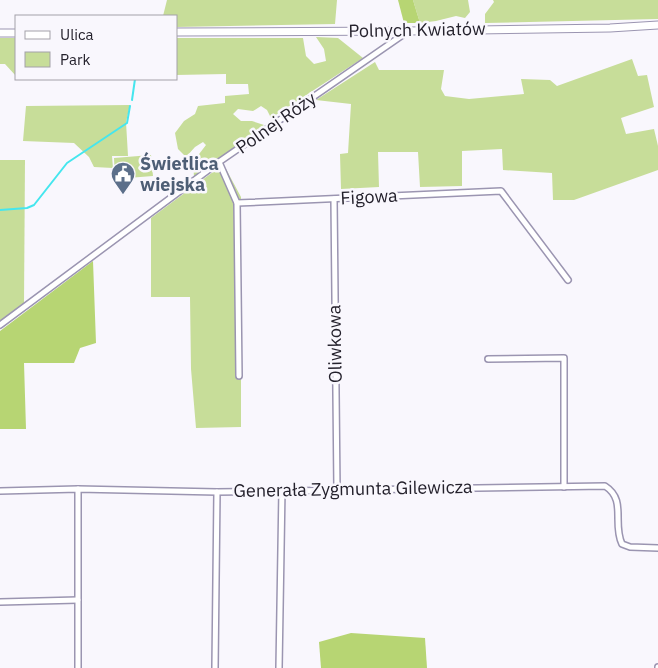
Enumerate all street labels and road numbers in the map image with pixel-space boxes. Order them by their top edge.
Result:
street label: Polnych Kwiatów [348,17,486,42]
street label: Polnej Róży [231,87,320,159]
street label: Figowa [340,183,399,209]
street label: Oliwkowa [322,304,347,383]
street label: Generała Zygmunta Gilewicza [233,475,473,502]

